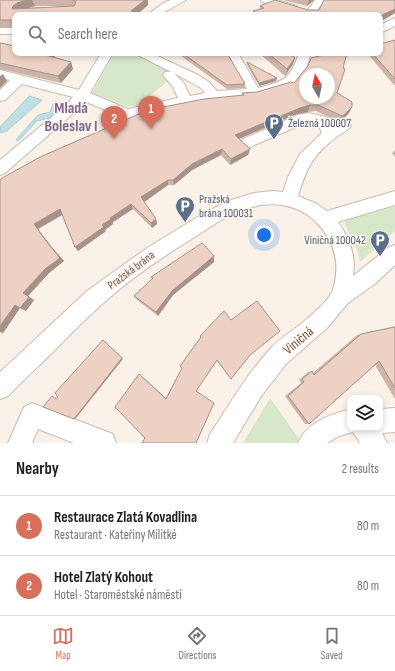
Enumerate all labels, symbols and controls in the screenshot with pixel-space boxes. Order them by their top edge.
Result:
search box [12,12,383,56]
icon: search [26,23,48,45]
text: Search here [58,25,118,44]
north arrow [299,68,335,104]
pin: 1 [138,96,164,129]
district label: Mladá Boleslav I [44,99,98,136]
pin: 2 [101,106,127,139]
parking icon: Železná 100007 [263,112,285,140]
place label: Železná 100007 [288,116,351,131]
place label: Pražská brána 100031 [199,192,254,221]
parking icon: Pražská brána 100031 [174,195,196,223]
your location [254,225,274,245]
parking icon: Viničná 100042 [369,229,391,257]
place label: Viničná 100042 [304,233,366,248]
street label: Pražská brána [105,248,158,293]
street label: Viničná [280,323,317,358]
map controls [347,395,383,431]
button: layers [347,395,383,431]
text: Nearby [16,459,59,479]
text: 2 results [342,461,379,477]
text: Restaurace Zlatá Kovadlina [54,508,197,527]
text: 1 [26,518,32,534]
text: 80 m [357,518,379,534]
text: Restaurant · Kateřiny Militké [54,527,177,543]
text: Hotel Zlatý Kohout [54,568,153,587]
text: 2 [26,578,32,594]
text: 80 m [357,578,379,594]
text: Hotel · Staroměstské náměstí [54,587,182,603]
tab: Map [52,625,74,662]
tab: Directions [179,625,216,662]
tab: Saved [321,625,343,662]

